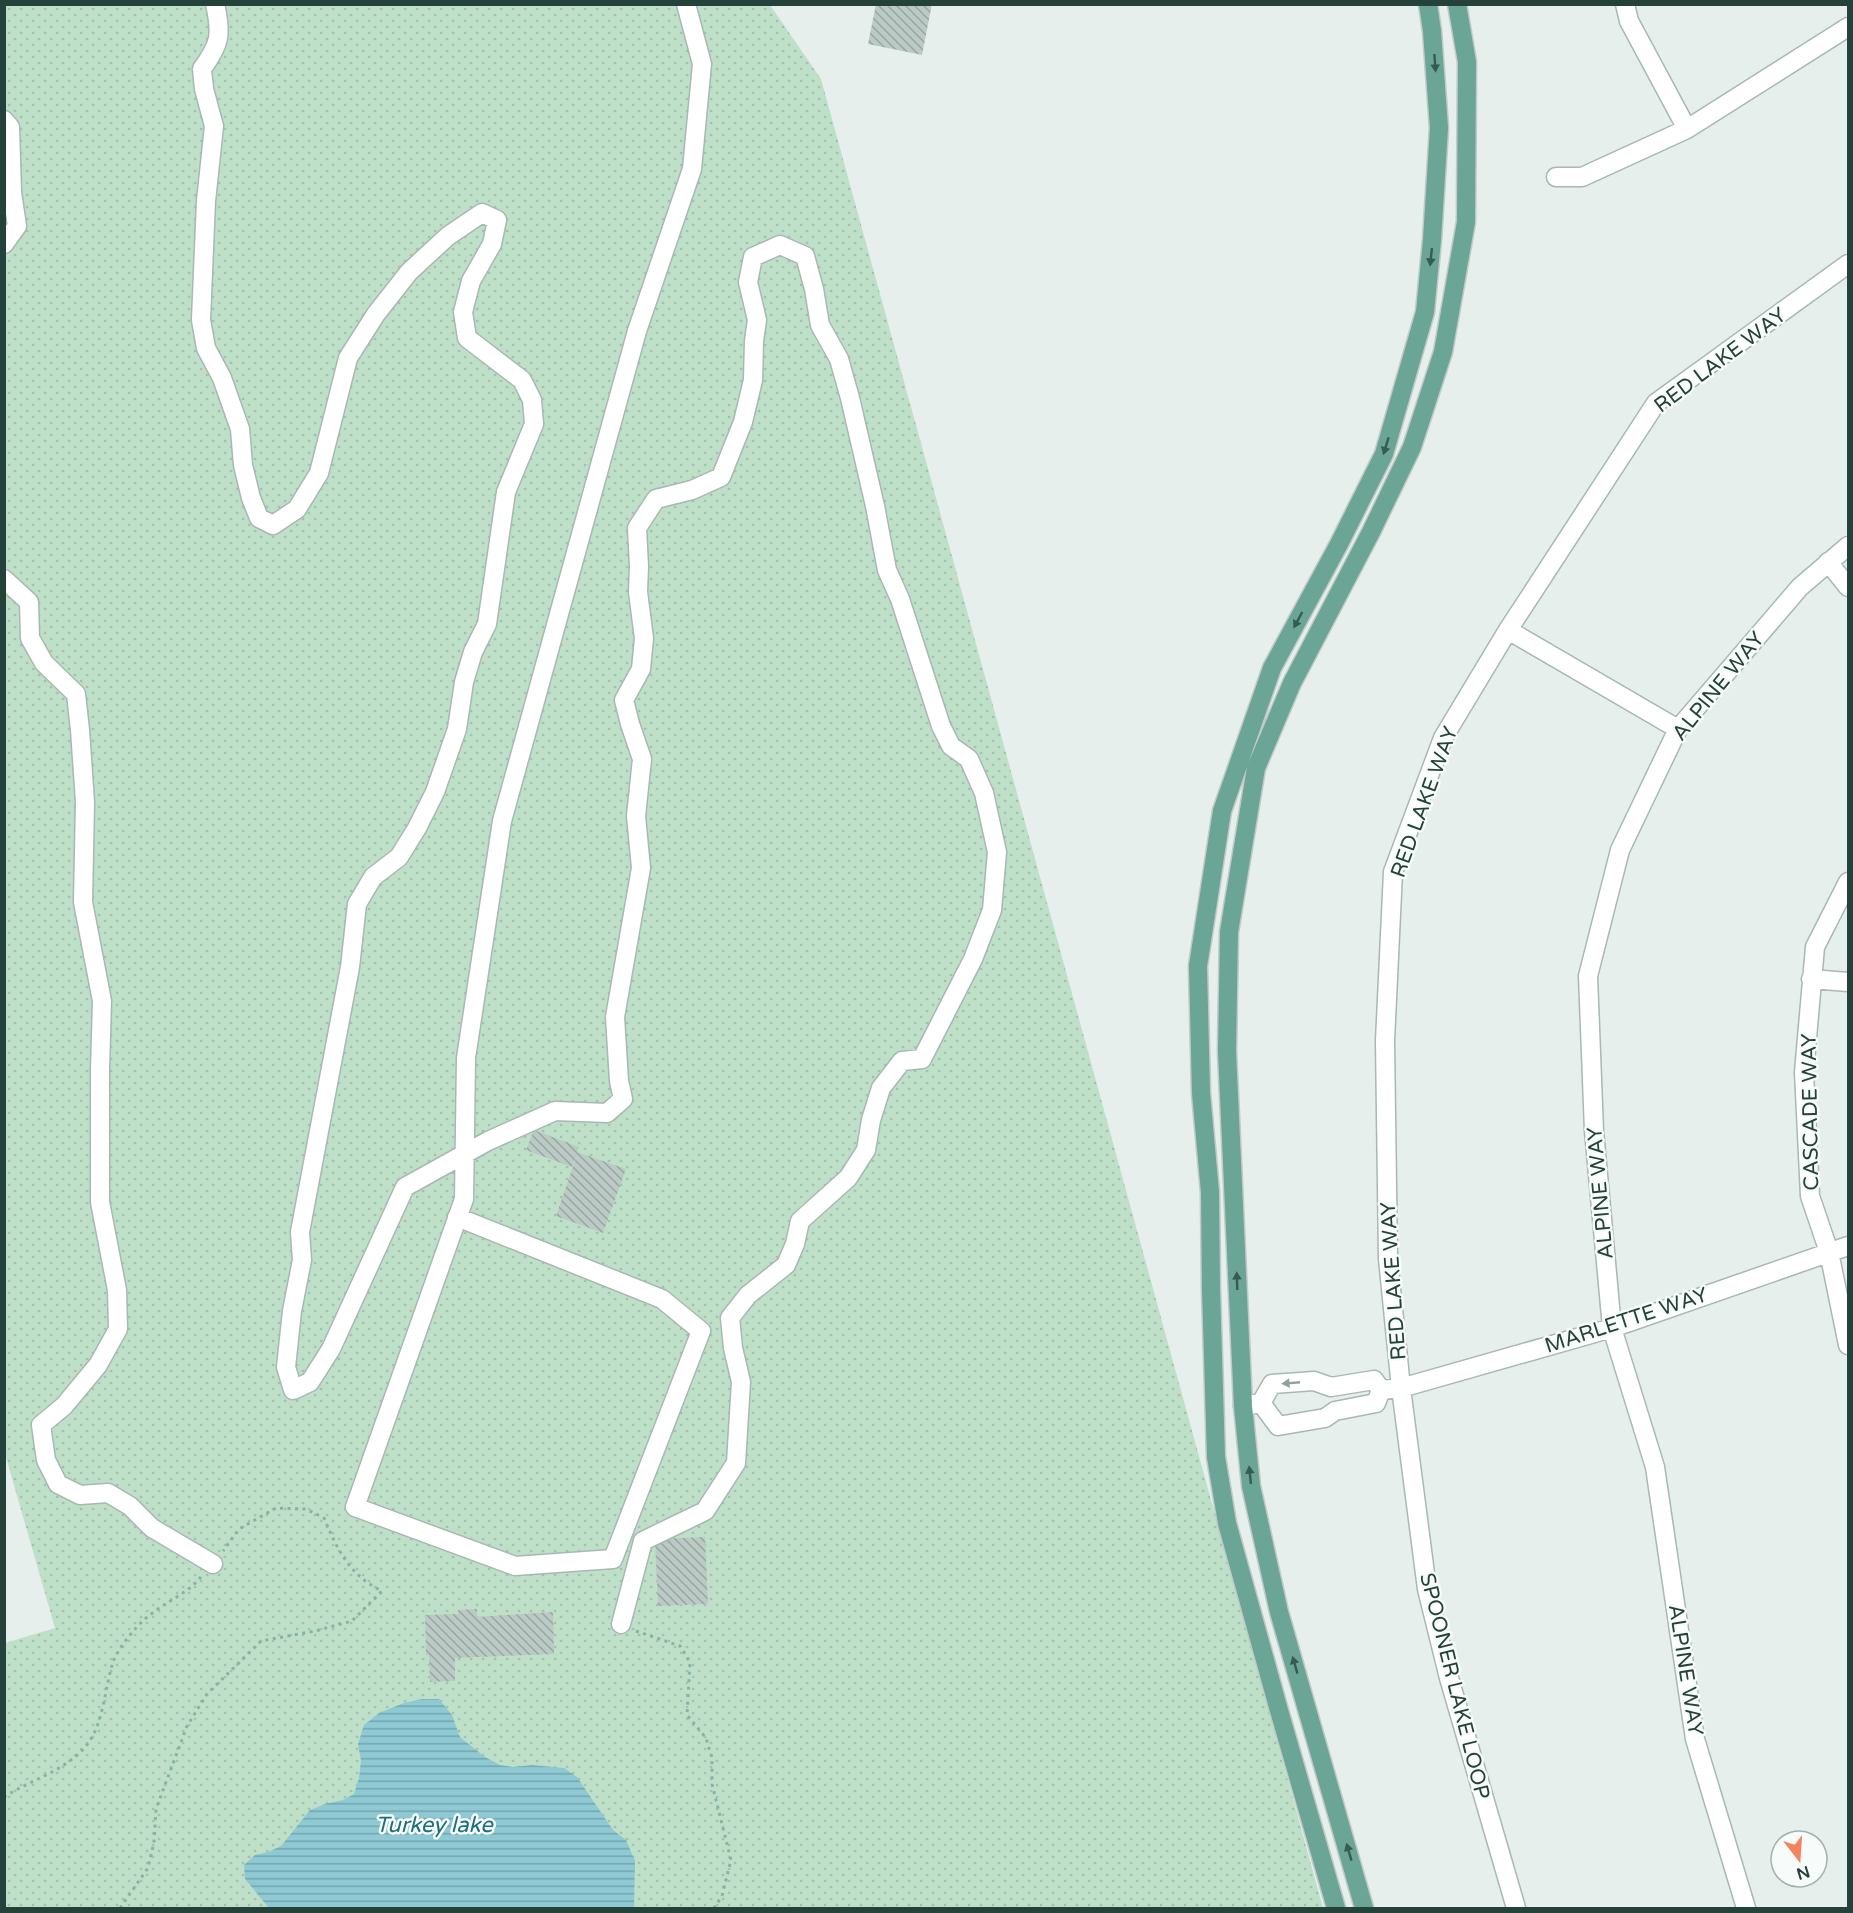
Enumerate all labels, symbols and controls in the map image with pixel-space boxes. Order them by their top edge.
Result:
one-way arrow [1430,53,1439,72]
one-way arrow [1426,248,1435,267]
street label: RED LAKE WAY [1649,303,1791,418]
one-way arrow [1381,437,1390,455]
one-way arrow [1293,612,1303,629]
street label: ALPINE WAY [1667,627,1770,746]
street label: RED LAKE WAY [1386,723,1463,881]
street label: CASCADE WAY [1797,1033,1824,1191]
street label: ALPINE WAY [1582,1126,1619,1260]
street label: RED LAKE WAY [1375,1201,1412,1361]
one-way arrow [1233,1271,1242,1290]
street label: MARLETTE WAY [1542,1282,1711,1359]
one-way arrow [1282,1378,1301,1388]
one-way arrow [1245,1466,1255,1485]
street label: SPOONER LAKE LOOP [1414,1570,1495,1802]
street label: ALPINE WAY [1663,1603,1708,1738]
one-way arrow [1290,1656,1299,1674]
water label: Turkey lake [375,1812,494,1838]
north arrow [1769,1829,1829,1889]
one-way arrow [1343,1843,1353,1861]
text: N [1794,1861,1812,1884]

